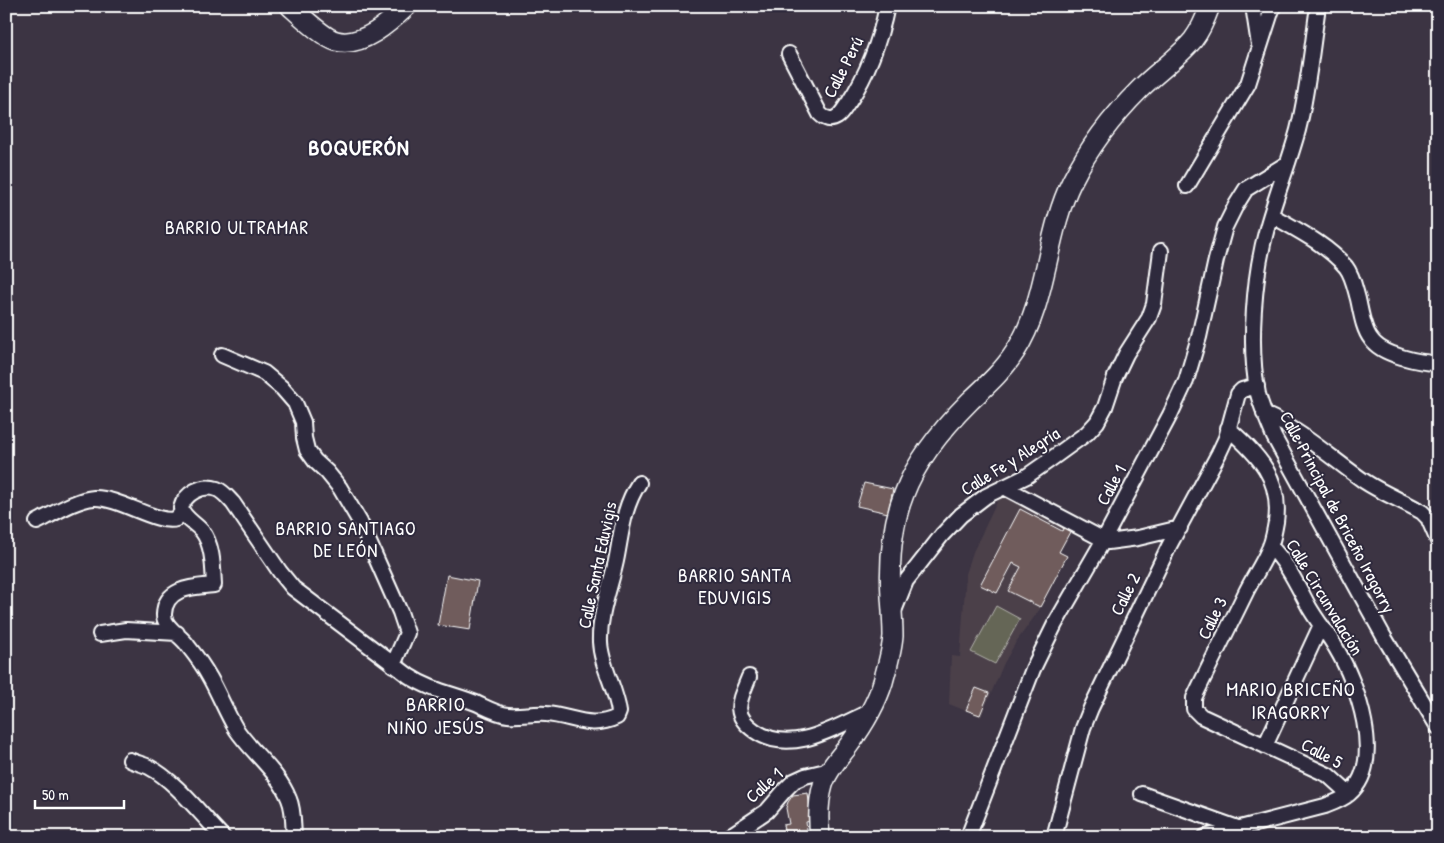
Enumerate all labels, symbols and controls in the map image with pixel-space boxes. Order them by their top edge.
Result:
street label: Calle Perú [817,32,869,102]
district label: BOQUERÓN [308,132,410,162]
district label: BARRIO ULTRAMAR [165,214,309,240]
street label: Calle Principal de Briceño Iragorry [1274,407,1402,618]
street label: Calle Fe y Alegría [956,421,1064,501]
street label: Calle 1 [1090,460,1132,510]
street label: Calle Santa Eduvigis [571,499,623,631]
district label: BARRIO SANTIAGO DE LEÓN [276,515,416,563]
street label: Calle Circunvalación [1280,534,1370,660]
district label: BARRIO SANTA EDUVIGIS [678,562,792,610]
street label: Calle 2 [1104,568,1146,619]
street label: Calle 3 [1191,593,1233,643]
district label: MARIO BRICEÑO IRAGORRY [1226,675,1356,725]
district label: BARRIO NIÑO JESÚS [387,690,485,740]
street label: Calle 5 [1297,732,1347,774]
street label: Calle 1 [740,761,788,809]
scale bar [35,778,124,810]
text: 50 m [42,784,69,805]

